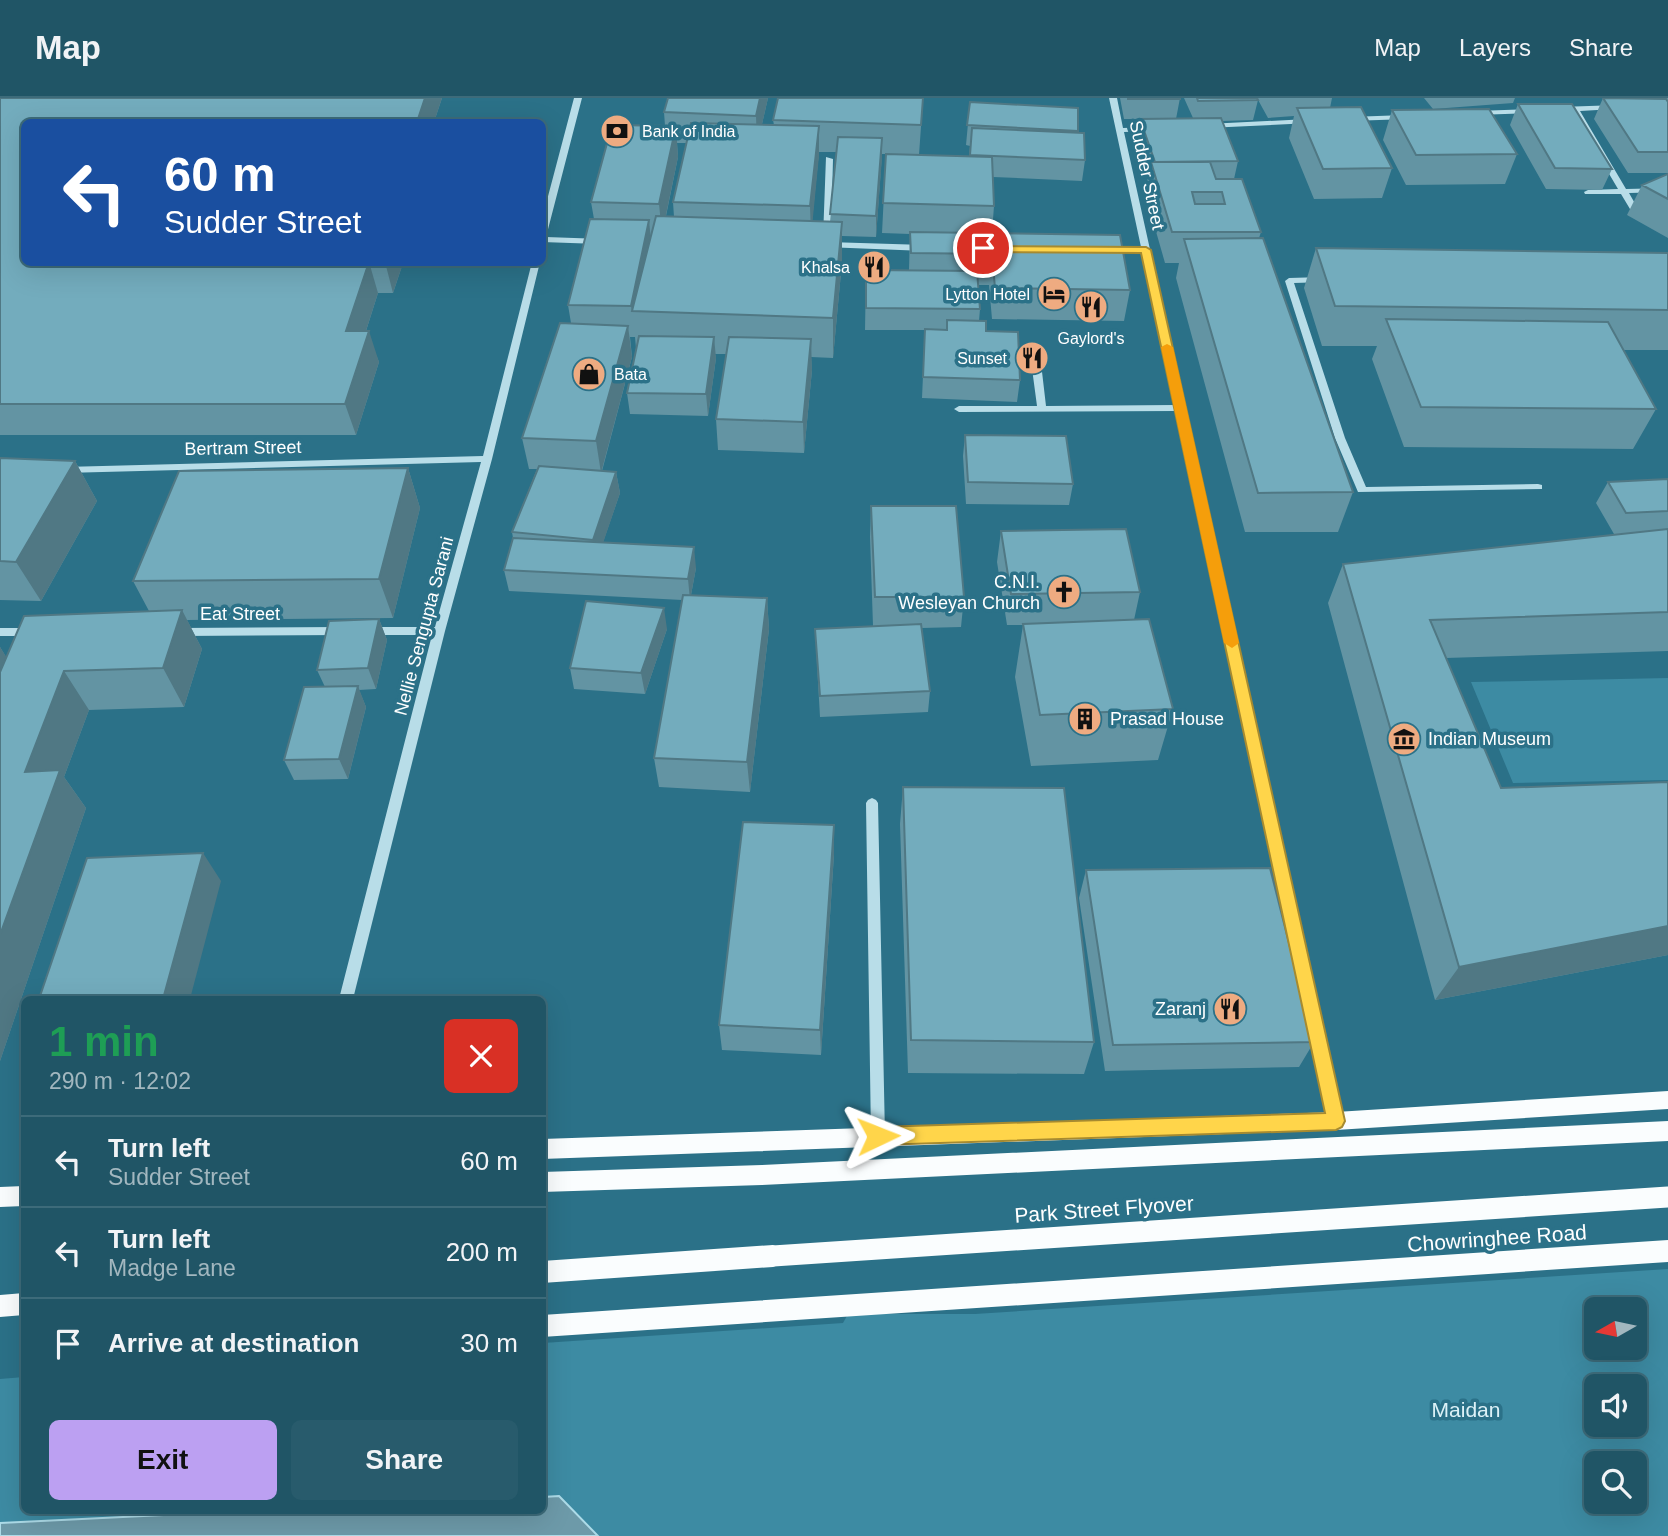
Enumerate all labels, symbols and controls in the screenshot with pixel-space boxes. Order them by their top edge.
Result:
text: Map [35,29,101,66]
text: Map [1374,34,1421,61]
text: Layers [1459,34,1531,61]
text: Share [1569,34,1633,61]
bank icon: Bank of India [598,112,636,150]
street label: Sudder Street [1126,119,1168,231]
place label: Bank of India [642,123,736,140]
icon: left [49,147,140,238]
text: 60 m [164,147,276,201]
text: Sudder Street [164,204,361,240]
pin [953,218,1013,278]
icon: arrive [964,229,1002,267]
restaurant icon: Khalsa [855,248,893,286]
place label: Khalsa [801,259,850,276]
hotel icon: Lytton Hotel [1035,275,1073,313]
place label: Lytton Hotel [945,286,1030,303]
restaurant icon: Gaylord's [1072,288,1110,326]
place label: Gaylord's [1057,330,1125,347]
restaurant icon: Sunset [1013,339,1051,377]
place label: Sunset [957,350,1008,367]
shop icon: Bata [570,355,608,393]
place label: Bata [614,366,647,383]
street label: Bertram Street [184,437,302,459]
street label: Nellie Sengupta Sarani [391,534,457,718]
place label: C.N.I. Wesleyan Church [898,572,1040,613]
church icon: C.N.I. Wesleyan Church [1045,573,1083,611]
street label: Eat Street [200,604,280,624]
building icon: Prasad House [1066,700,1104,738]
place label: Prasad House [1110,709,1224,729]
museum icon: Indian Museum [1385,720,1423,758]
place label: Indian Museum [1428,729,1551,749]
restaurant icon: Zaranj [1211,990,1249,1028]
place label: Zaranj [1155,999,1206,1019]
text: 1 min [49,1018,159,1065]
button: close [444,1019,518,1093]
text: 290 m · 12:02 [49,1068,191,1094]
position arrow [841,1099,915,1173]
text: Turn left [108,1133,210,1163]
icon: left [49,1143,87,1181]
text: 60 m [460,1146,518,1176]
text: Sudder Street [108,1164,250,1190]
street label: Park Street Flyover [1014,1191,1194,1227]
street label: Chowringhee Road [1407,1220,1587,1256]
text: Turn left [108,1224,210,1254]
icon: left [49,1234,87,1272]
text: 200 m [446,1237,518,1267]
text: Madge Lane [108,1255,236,1281]
north arrow [1584,1297,1647,1360]
map controls [1584,1297,1647,1514]
icon: arrive [49,1325,87,1363]
text: Arrive at destination [108,1328,359,1358]
text: 30 m [460,1328,518,1358]
button: sound [1584,1374,1647,1437]
park label: Maidan [1432,1398,1500,1421]
button: Exit [49,1420,277,1500]
button: Share [291,1420,518,1500]
button: search [1584,1451,1647,1514]

